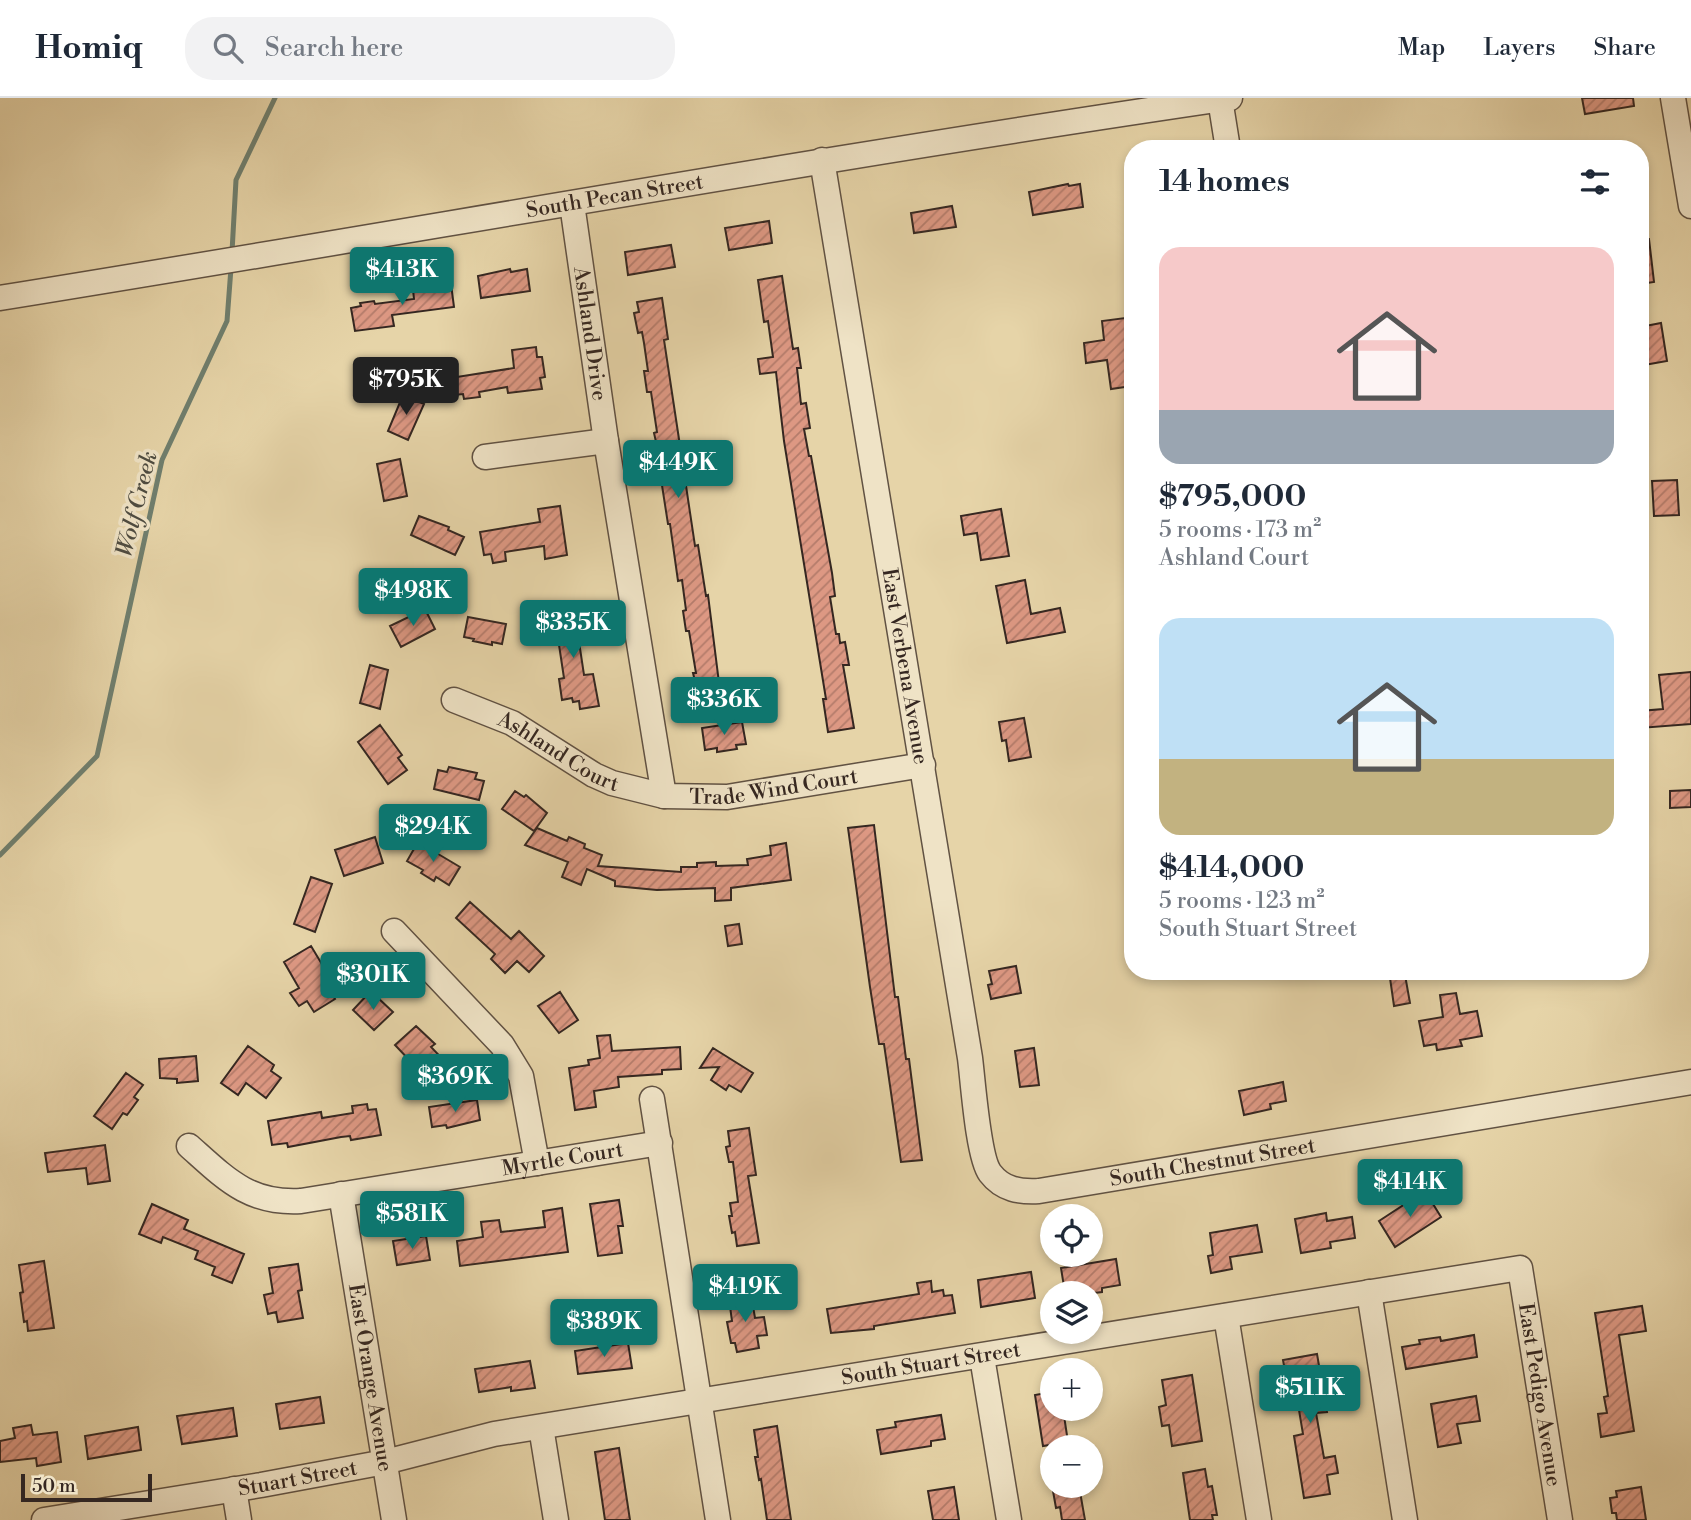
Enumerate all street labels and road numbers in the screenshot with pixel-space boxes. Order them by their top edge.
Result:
street label: South Pecan Street [524,169,706,224]
street label: Ashland Drive [567,264,612,403]
street label: East Verbena Avenue [875,566,933,766]
street label: Ashland Court [493,706,622,798]
street label: Trade Wind Court [689,764,860,811]
street label: South Chestnut Street [1108,1133,1318,1193]
street label: Myrtle Court [500,1137,626,1182]
street label: East Orange Avenue [342,1282,398,1473]
street label: East Pedigo Avenue [1512,1301,1566,1488]
street label: South Stuart Street [840,1337,1023,1392]
street label: Stuart Street [236,1455,360,1503]

